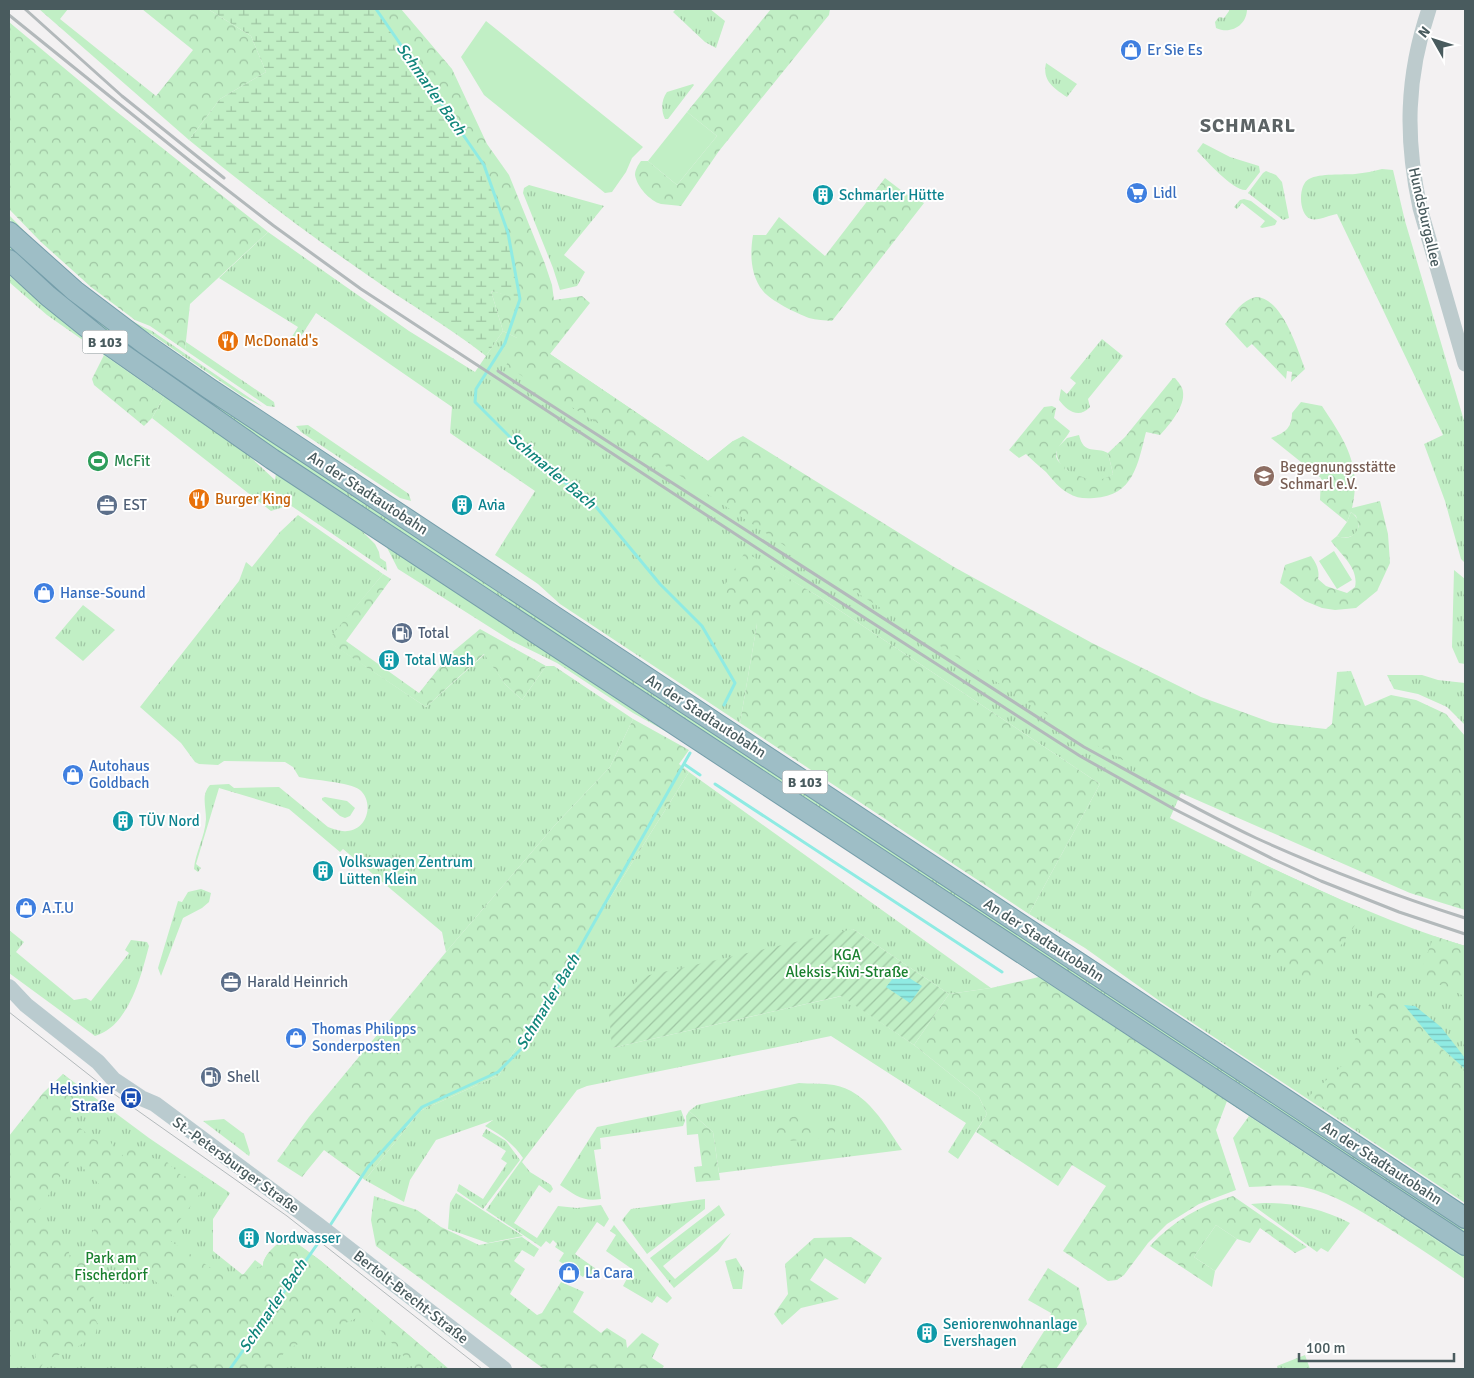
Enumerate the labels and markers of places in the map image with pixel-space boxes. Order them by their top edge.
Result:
shop icon: Er Sie Es [1119,38,1143,62]
place label: Er Sie Es [1147,41,1203,59]
supermarket icon: Lidl [1125,181,1149,205]
building icon: Schmarler Hütte [811,183,835,207]
place label: Lidl [1153,184,1177,202]
place label: Schmarler Hütte [839,186,944,204]
restaurant icon: McDonald's [216,329,240,353]
place label: McDonald's [244,332,319,350]
sports icon: McFit [86,449,110,473]
place label: McFit [114,452,150,470]
place label: Begegnungsstätte Schmarl e.V. [1280,458,1396,493]
school or university icon: Begegnungsstätte Schmarl e.V. [1252,464,1276,488]
restaurant icon: Burger King [187,487,211,511]
place label: Burger King [215,490,291,508]
office icon: EST [95,493,119,517]
building icon: Avia [450,493,474,517]
place label: EST [123,496,147,514]
place label: Avia [478,496,505,514]
shop icon: Hanse-Sound [32,581,56,605]
place label: Hanse-Sound [60,584,146,602]
fuel station icon: Total [390,621,414,645]
place label: Total [418,624,449,642]
building icon: Total Wash [377,648,401,672]
place label: Total Wash [405,651,474,669]
place label: Autohaus Goldbach [89,757,150,792]
shop icon: Autohaus Goldbach [61,763,85,787]
building icon: TÜV Nord [111,809,135,833]
place label: TÜV Nord [139,812,200,830]
place label: Volkswagen Zentrum Lütten Klein [339,853,473,888]
building icon: Volkswagen Zentrum Lütten Klein [311,859,335,883]
shop icon: A.T.U [14,896,38,920]
place label: A.T.U [42,899,74,917]
office icon: Harald Heinrich [219,970,243,994]
place label: Harald Heinrich [247,973,348,991]
place label: Thomas Philipps Sonderposten [312,1020,417,1055]
shop icon: Thomas Philipps Sonderposten [284,1026,308,1050]
fuel station icon: Shell [199,1065,223,1089]
place label: Shell [227,1068,260,1086]
place label: Helsinkier Straße [50,1080,115,1115]
bus stop icon: Helsinkier Straße [119,1086,143,1110]
building icon: Nordwasser [237,1226,261,1250]
place label: Nordwasser [265,1229,341,1247]
shop icon: La Cara [557,1261,581,1285]
place label: La Cara [585,1264,633,1282]
place label: Seniorenwohnanlage Evershagen [943,1315,1078,1350]
building icon: Seniorenwohnanlage Evershagen [915,1321,939,1345]

